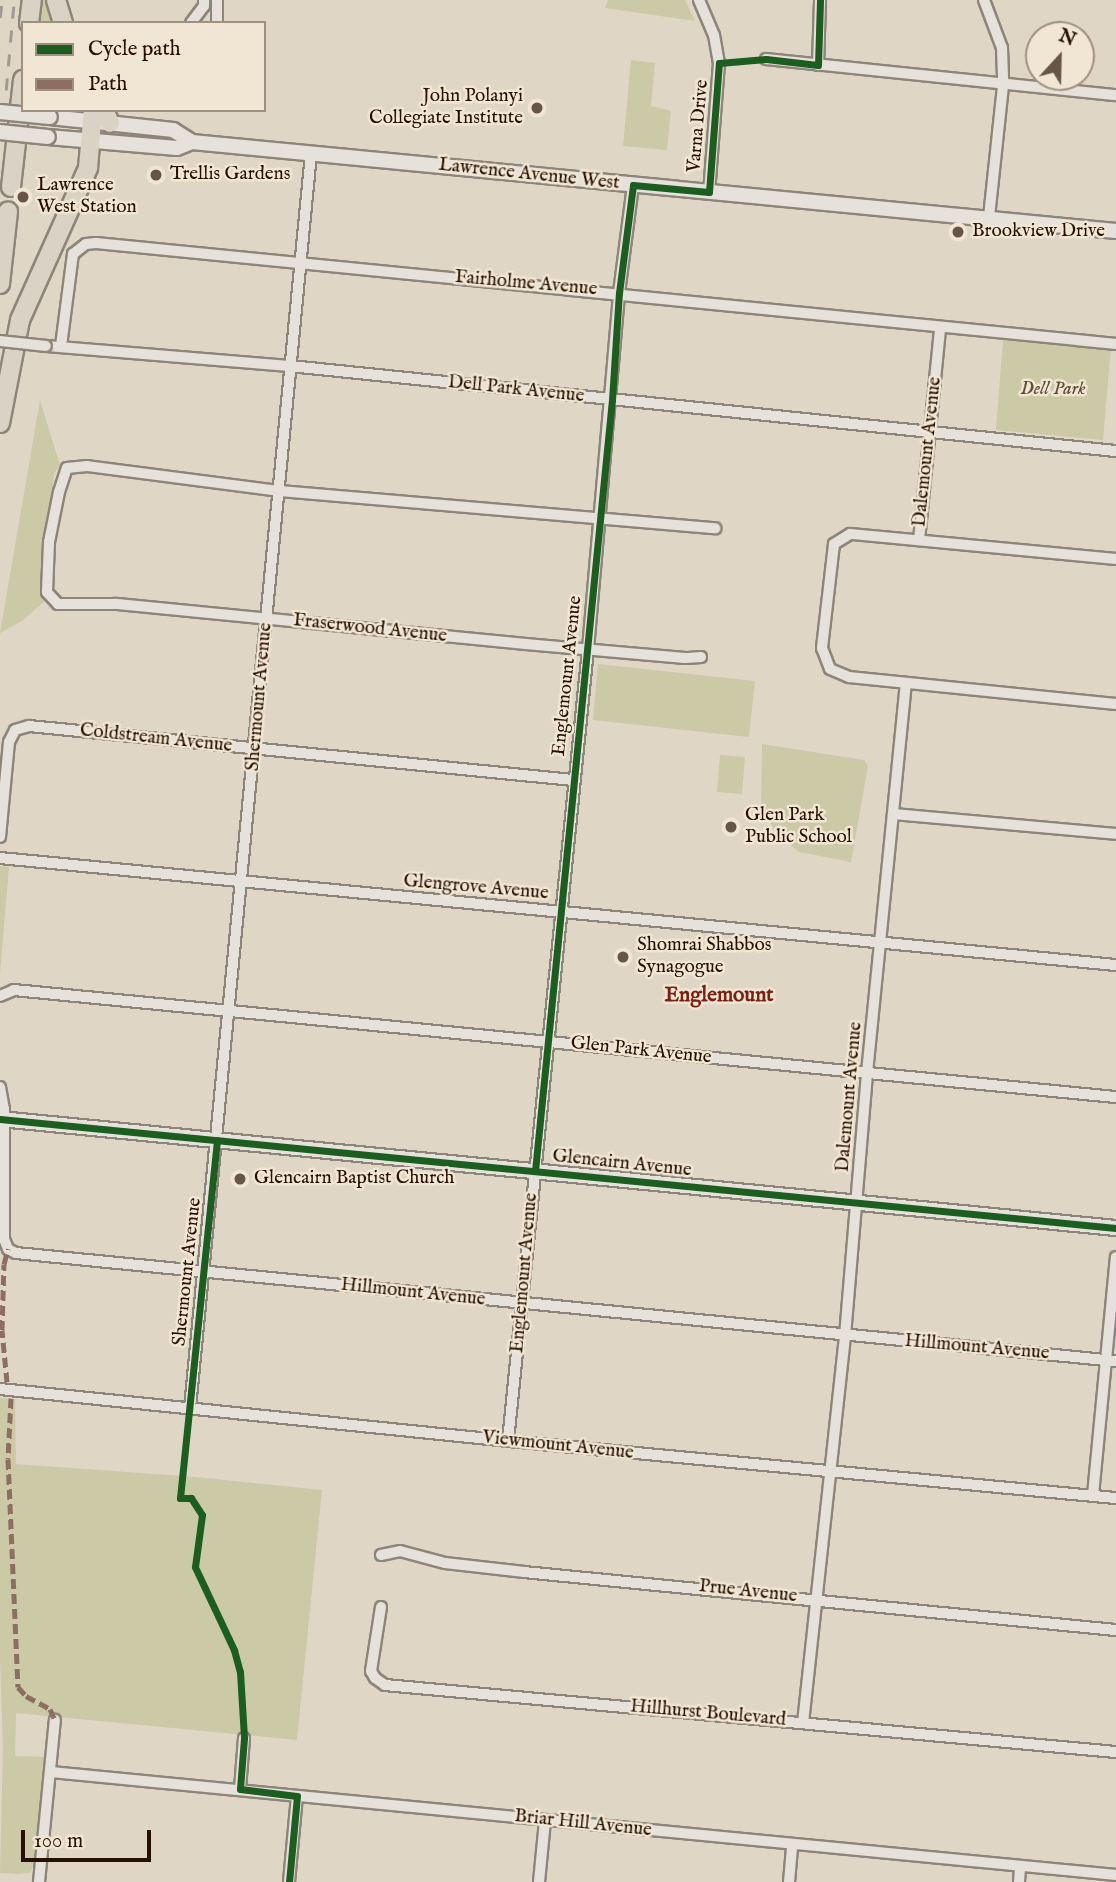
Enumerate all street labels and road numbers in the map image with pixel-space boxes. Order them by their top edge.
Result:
street label: Varna Drive [684,79,714,173]
street label: Lawrence Avenue West [437,154,621,196]
street label: Fairholme Avenue [454,266,598,302]
street label: Dell Park Avenue [447,372,585,408]
street label: Dalemount Avenue [909,376,947,528]
street label: Englemount Avenue [548,595,588,757]
street label: Fraserwood Avenue [292,610,448,648]
street label: Shermount Avenue [242,622,278,772]
street label: Coldstream Avenue [79,720,233,758]
street label: Glengrove Avenue [402,870,550,906]
street label: Dalemount Avenue [832,1021,868,1173]
street label: Glen Park Avenue [569,1032,713,1070]
street label: Glencairn Avenue [551,1145,693,1183]
street label: Englemount Avenue [507,1192,543,1354]
street label: Shermount Avenue [169,1197,207,1347]
street label: Hillmount Avenue [340,1274,486,1312]
street label: Hillmount Avenue [904,1330,1050,1366]
street label: Viewmount Avenue [481,1427,635,1465]
street label: Prue Avenue [698,1576,798,1608]
street label: Hillhurst Boulevard [629,1696,787,1732]
street label: Briar Hill Avenue [513,1805,653,1843]

